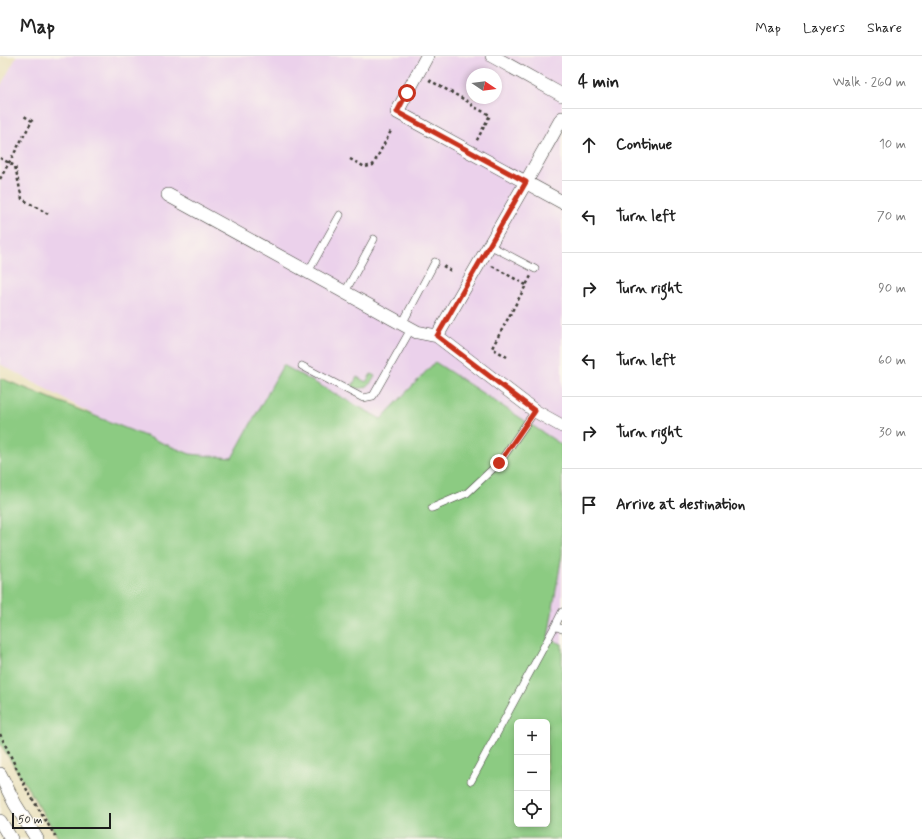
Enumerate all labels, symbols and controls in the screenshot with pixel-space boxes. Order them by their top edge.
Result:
text: Map [20,15,55,40]
text: Map [755,19,781,37]
text: Layers [803,19,845,37]
text: Share [867,19,902,37]
north arrow [466,68,502,104]
text: 4 min [578,71,619,93]
text: Walk · 260 m [833,74,906,91]
route start [398,84,416,102]
icon: ahead [578,134,600,156]
text: Continue [616,135,672,155]
text: 10 m [879,136,906,153]
icon: left [578,206,600,228]
text: Turn left [616,207,676,227]
text: 70 m [877,208,906,225]
icon: right [578,278,600,300]
text: Turn right [616,279,683,299]
text: 90 m [878,280,906,297]
icon: left [578,350,600,372]
text: Turn left [616,351,676,371]
text: 60 m [878,352,906,369]
icon: right [578,422,600,444]
text: Turn right [616,423,683,443]
text: 30 m [879,424,906,441]
route end [490,454,508,472]
icon: arrive [578,494,600,516]
text: Arrive at destination [616,495,745,515]
map controls [514,719,550,827]
button: + [514,719,550,755]
button: − [514,755,550,791]
button: locate [514,791,550,827]
scale bar [12,811,111,830]
text: 50 m [18,813,43,827]

